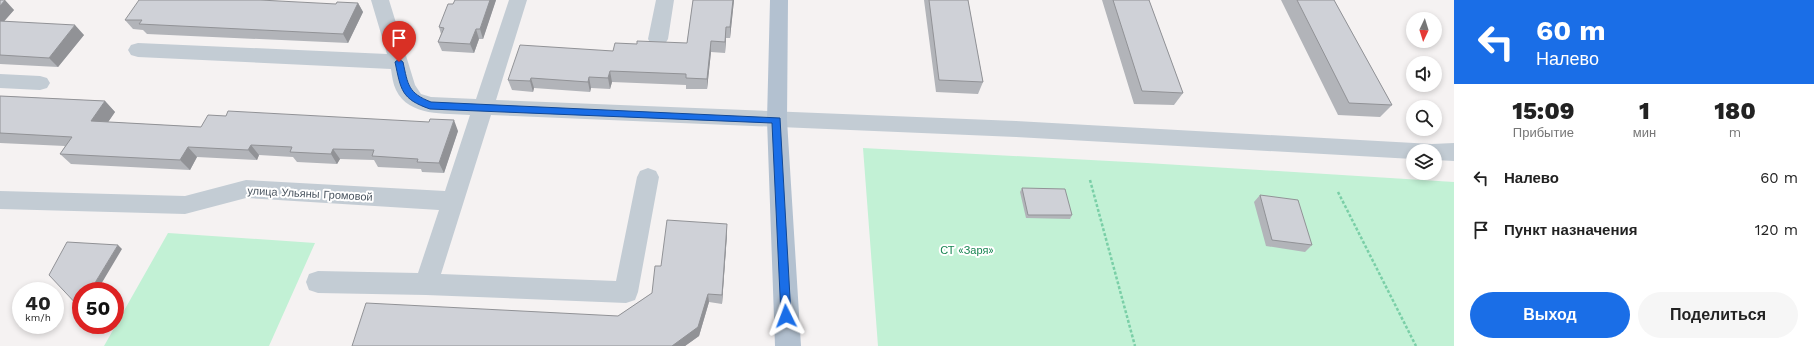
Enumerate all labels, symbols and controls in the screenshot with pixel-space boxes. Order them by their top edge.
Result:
north arrow [1406,12,1442,48]
map controls [1406,12,1442,180]
text: 60 m [1536,14,1606,47]
icon: left [1470,16,1522,68]
pin [382,21,416,62]
icon: arrive [388,27,410,49]
text: Налево [1536,48,1599,69]
button: sound [1406,56,1442,92]
text: 15:09 [1512,97,1575,125]
text: 1 [1639,97,1650,125]
text: 180 [1714,97,1756,125]
button: search [1406,100,1442,136]
text: Прибытие [1513,125,1574,140]
text: мин [1633,125,1656,140]
text: m [1729,125,1741,140]
button: layers [1406,144,1442,180]
icon: left [1470,167,1492,189]
text: Налево [1504,169,1559,187]
text: 60 m [1760,169,1798,187]
street label: улица Ульяны Громовой [247,184,373,204]
icon: arrive [1470,219,1492,241]
text: Пункт назначения [1504,221,1637,239]
text: 120 m [1755,221,1798,239]
park label: СТ «Заря» [940,244,994,257]
speed limit sign: 50 [72,282,124,334]
text: 40 [25,291,51,315]
button: Выход [1470,292,1630,338]
button: Поделиться [1638,292,1798,338]
position arrow [765,295,807,337]
text: km/h [25,312,51,323]

